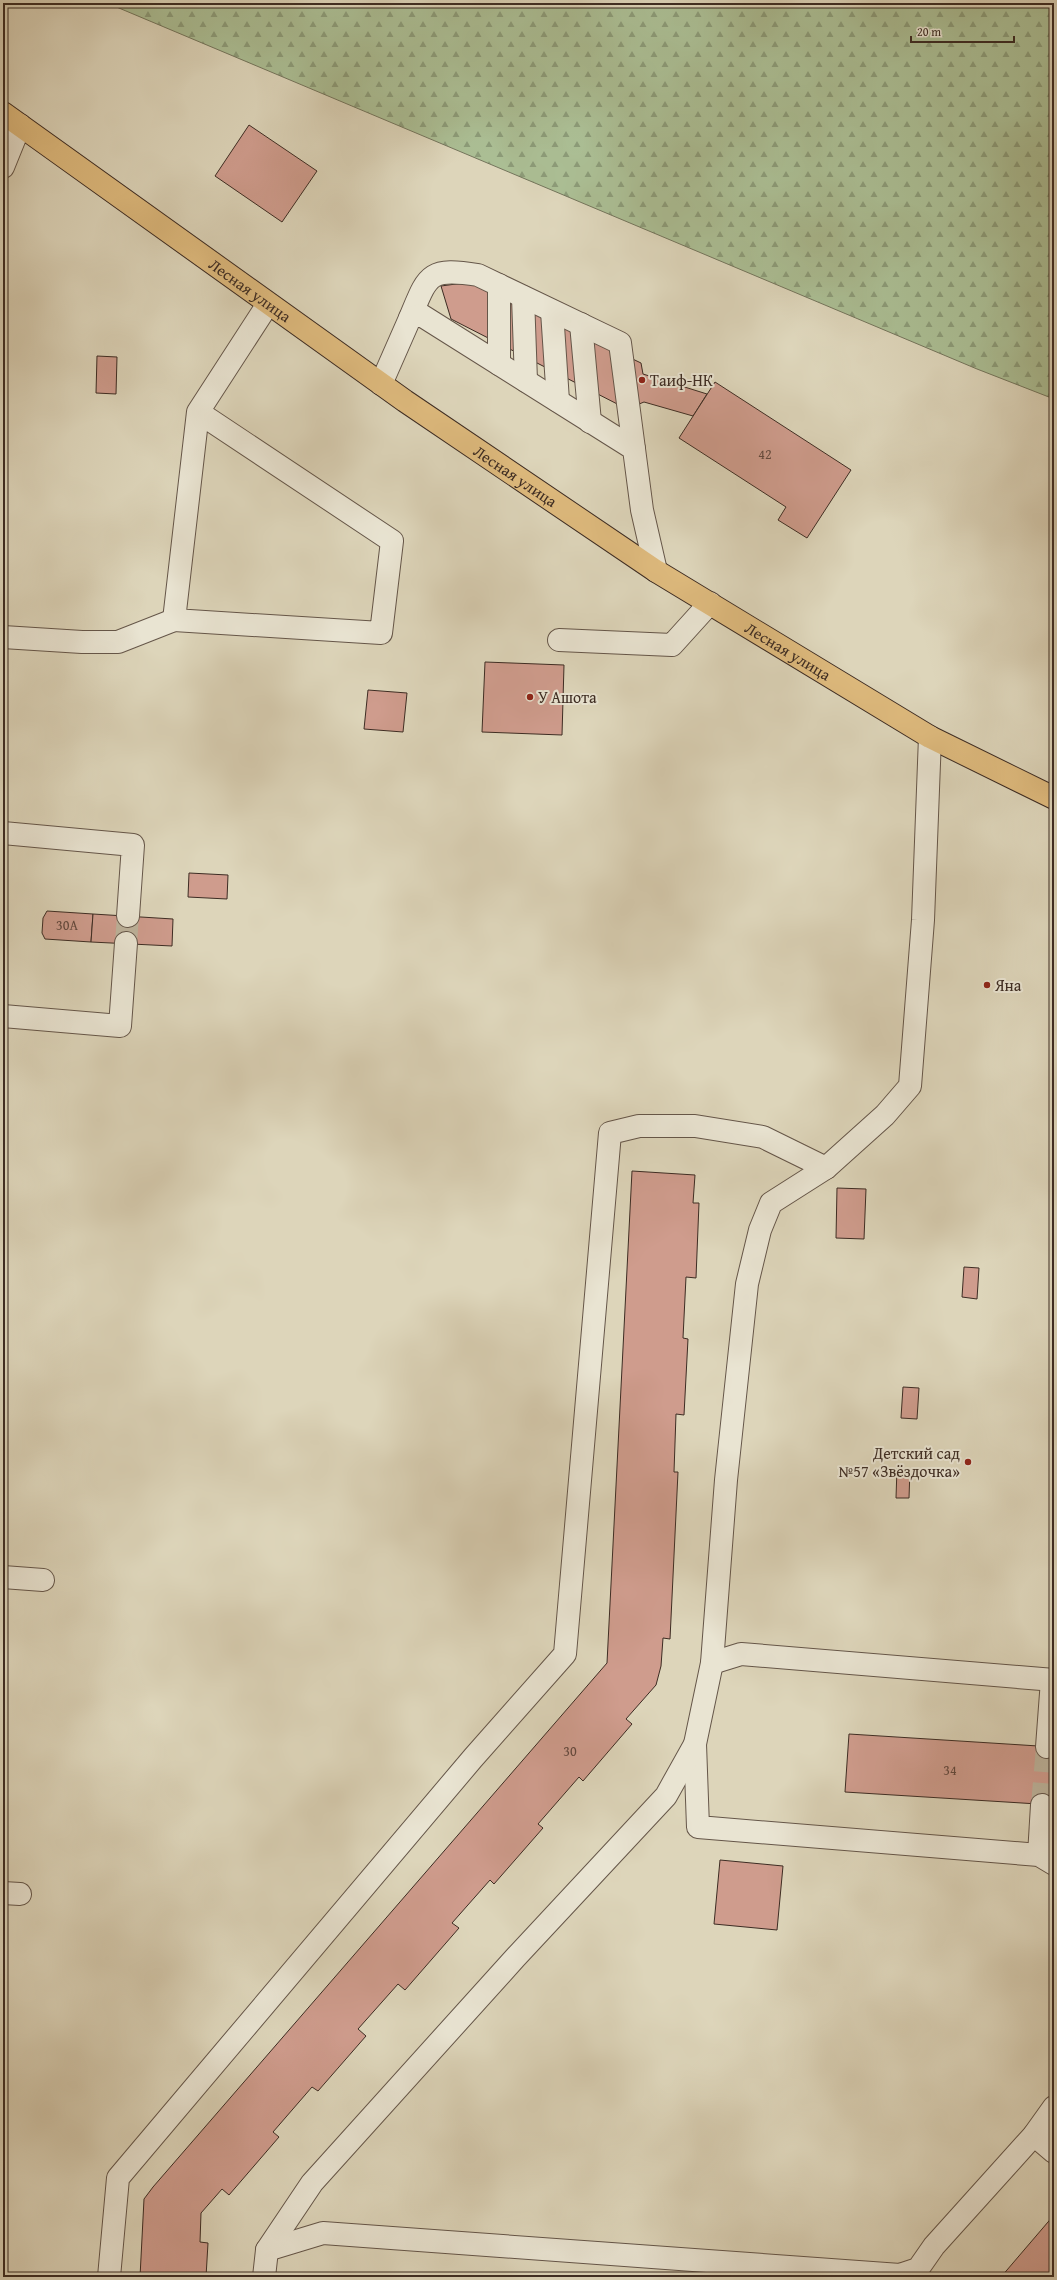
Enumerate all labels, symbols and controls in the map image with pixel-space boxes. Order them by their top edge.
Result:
scale bar [911,18,1014,44]
text: 20 m [917,23,941,40]
street label: Лесная улица [204,252,297,328]
place label: Таиф-НК [650,368,713,392]
marker: Таиф-НК [637,375,647,385]
street label: Лесная улица [469,439,563,513]
house number: 42 [758,444,772,464]
street label: Лесная улица [740,616,836,686]
place label: У Ашота [538,685,597,709]
marker: У Ашота [525,692,535,702]
house number: 30А [56,915,78,935]
place label: Яна [994,973,1022,997]
marker: Яна [982,980,992,990]
place label: Детский сад №57 «Звёздочка» [838,1441,960,1483]
marker: Детский сад №57 «Звёздочка» [963,1457,973,1467]
house number: 30 [563,1741,577,1761]
house number: 34 [943,1760,957,1780]

